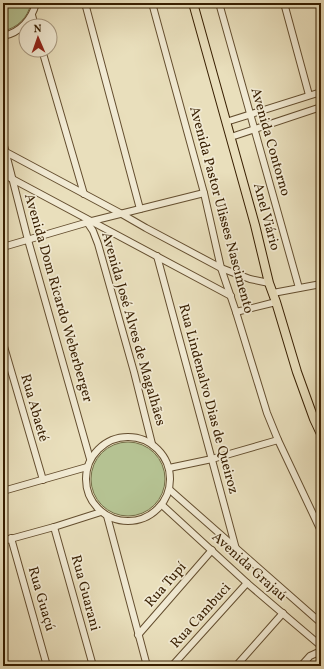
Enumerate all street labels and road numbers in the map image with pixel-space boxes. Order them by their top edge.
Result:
street label: Avenida Contorno [245,86,295,198]
street label: Avenida Pastor Ulisses Nascimento [184,104,258,316]
street label: Anel Viário [248,181,284,253]
street label: Avenida Dom Ricardo Weberberger [19,191,97,405]
street label: Avenida José Alves de Magalhães [96,230,170,428]
street label: Rua Lindenalvo Dias de Queiroz [173,302,243,496]
street label: Rua Abaeté [15,372,53,445]
street label: Avenida Grajaú [207,528,291,606]
street label: Rua Guarani [66,553,104,633]
street label: Rua Tupí [141,558,192,612]
street label: Rua Guaçú [23,564,59,634]
street label: Rua Cambuci [167,579,235,653]

